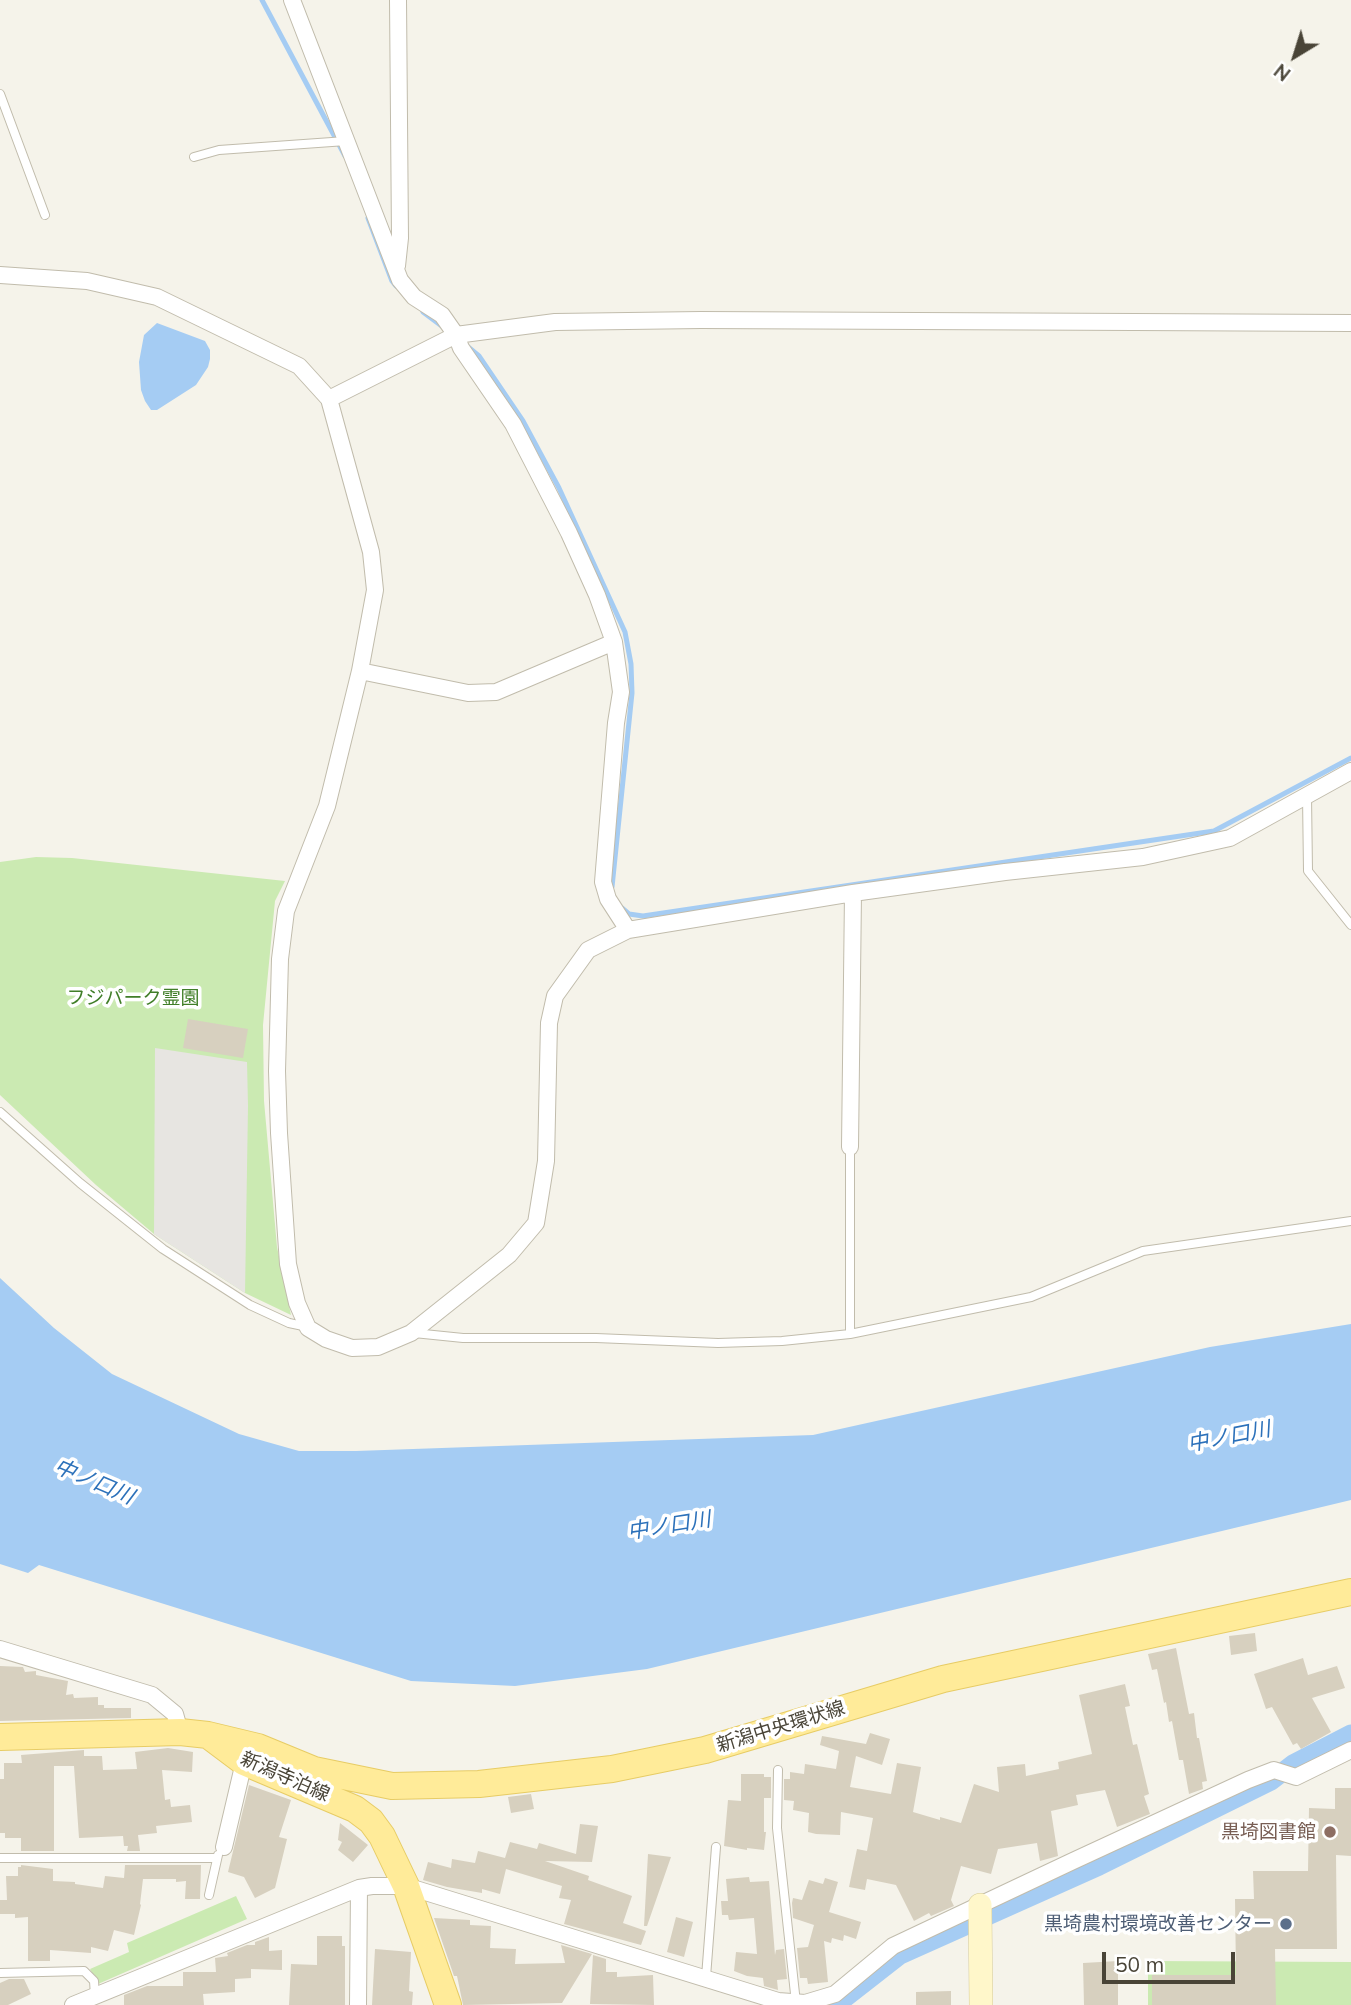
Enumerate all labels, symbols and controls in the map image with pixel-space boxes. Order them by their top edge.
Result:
north arrow [1260,21,1330,91]
text: N [1269,59,1295,86]
park label: フジパーク霊園 [67,987,199,1009]
water label: 中ノ口川 [1185,1417,1273,1457]
water label: 中ノ口川 [50,1454,138,1510]
water label: 中ノ口川 [626,1507,712,1545]
street label: 新潟中央環状線 [714,1697,848,1757]
street label: 新潟寺泊線 [237,1747,333,1807]
place label: 黒埼図書館 [1221,1821,1316,1843]
marker: 黒埼図書館 [1322,1824,1338,1840]
place label: 黒埼農村環境改善センター [1044,1913,1272,1935]
marker: 黒埼農村環境改善センター [1278,1916,1294,1932]
scale bar [1106,1938,1239,1982]
text: 50 m [1115,1951,1164,1977]

